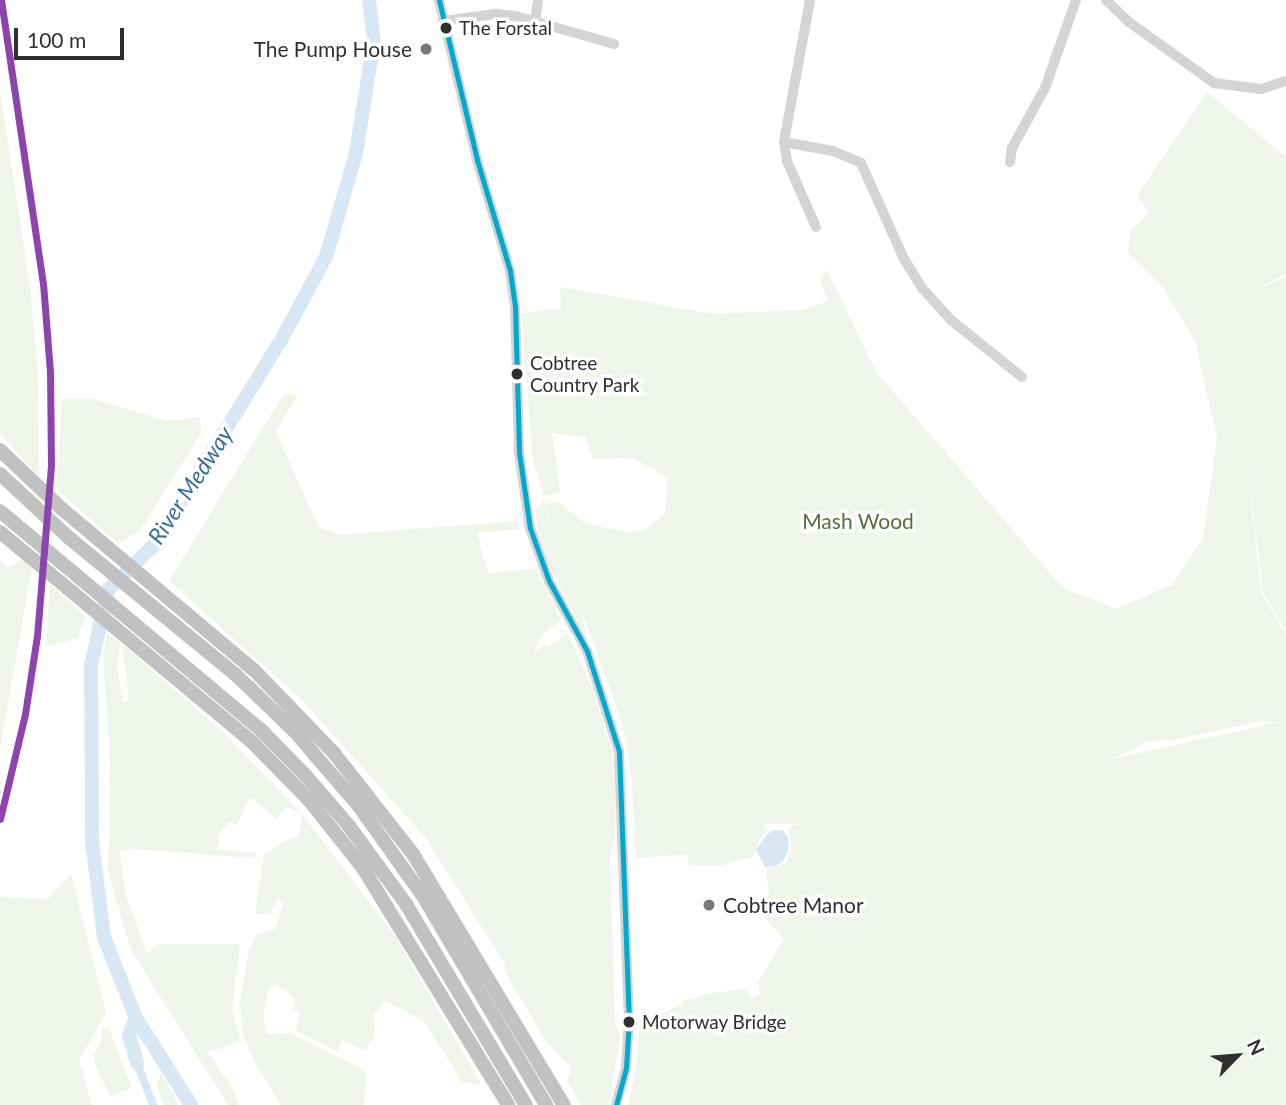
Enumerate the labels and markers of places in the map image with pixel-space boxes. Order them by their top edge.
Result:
place label: The Forstal [459,17,552,39]
marker: The Forstal [439,21,453,35]
place label: The Pump House [253,36,412,62]
marker: The Pump House [418,41,434,57]
place label: Cobtree Country Park [530,352,640,396]
marker: Cobtree Country Park [510,367,524,381]
place label: Cobtree Manor [723,892,864,918]
marker: Cobtree Manor [701,897,717,913]
place label: Motorway Bridge [642,1011,787,1033]
marker: Motorway Bridge [622,1015,636,1029]

